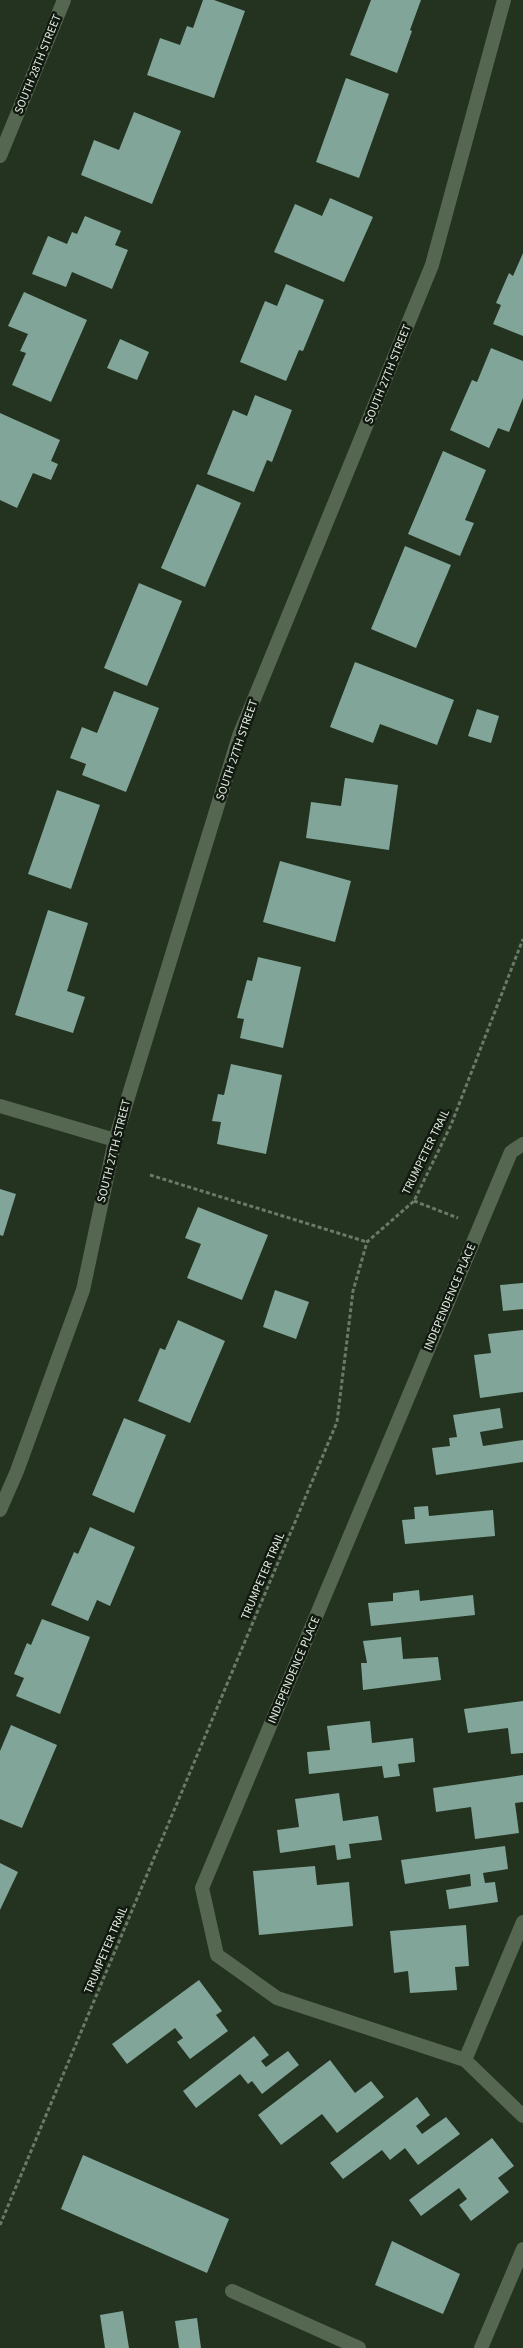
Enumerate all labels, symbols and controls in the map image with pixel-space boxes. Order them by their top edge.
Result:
street label: SOUTH 28TH STREET [10,11,66,116]
street label: SOUTH 27TH STREET [360,321,416,426]
street label: SOUTH 27TH STREET [212,697,262,803]
street label: SOUTH 27TH STREET [93,1097,135,1204]
street label: TRUMPETER TRAIL [398,1106,454,1198]
street label: INDEPENDENCE PLACE [420,1241,480,1353]
street label: TRUMPETER TRAIL [237,1529,289,1622]
street label: INDEPENDENCE PLACE [264,1614,324,1726]
street label: TRUMPETER TRAIL [80,1903,132,1996]

